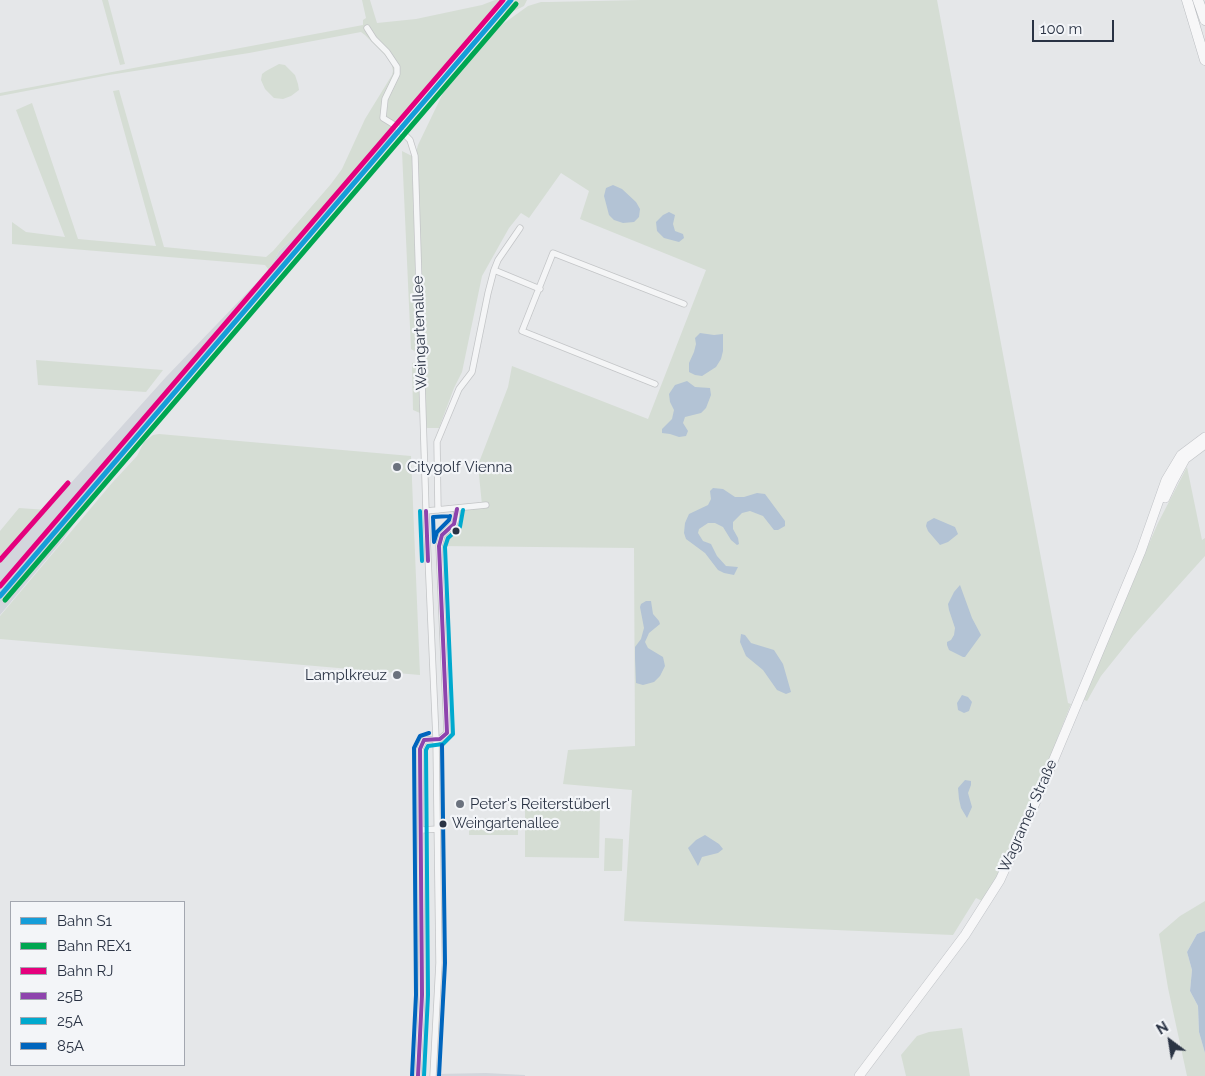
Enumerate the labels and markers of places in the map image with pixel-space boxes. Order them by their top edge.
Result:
place label: Citygolf Vienna [407,458,512,476]
marker: Citygolf Vienna [391,461,403,473]
unlabelled marker [451,526,461,536]
place label: Lamplkreuz [305,666,387,684]
marker: Lamplkreuz [391,669,403,681]
place label: Peter's Reiterstüberl [470,795,610,813]
marker: Peter's Reiterstüberl [454,798,466,810]
place label: Weingartenallee [452,816,559,832]
marker: Weingartenallee [438,819,448,829]

